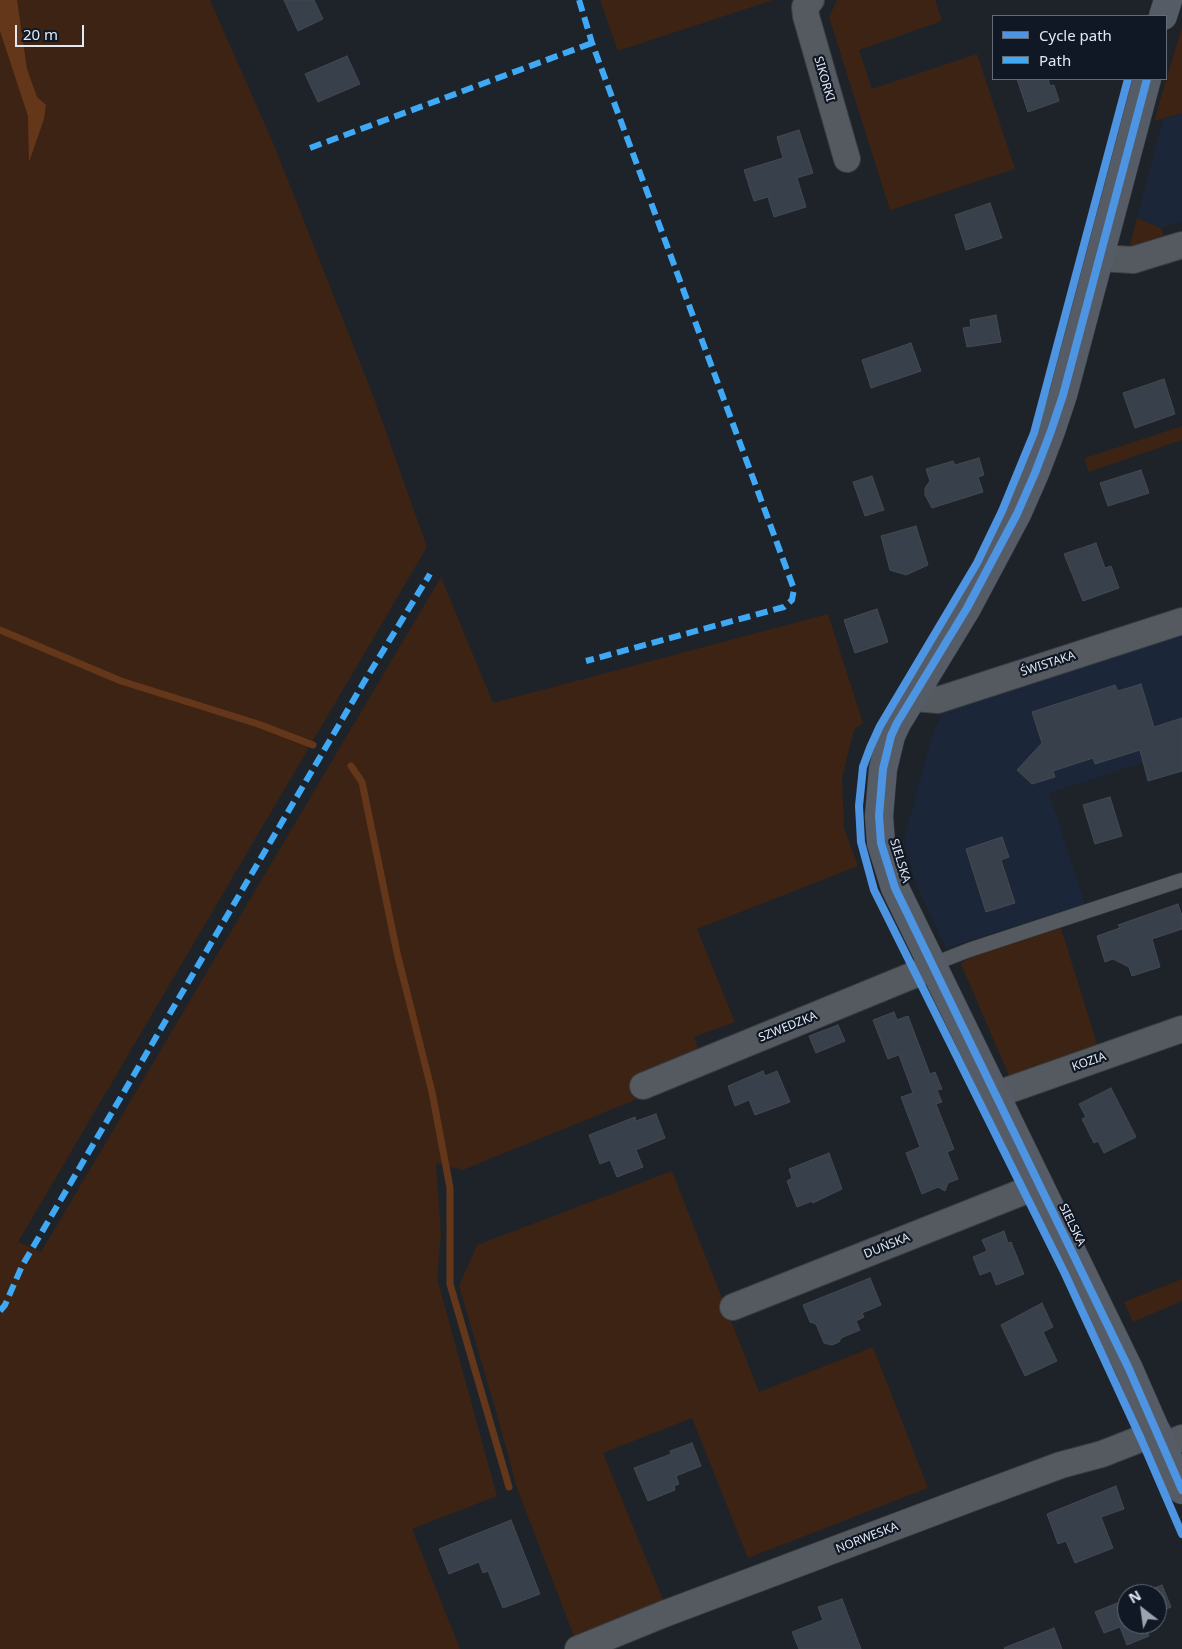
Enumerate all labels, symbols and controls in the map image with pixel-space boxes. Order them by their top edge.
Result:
scale bar [18,15,86,47]
legend [992,15,1167,80]
text: 20 m [23,24,58,44]
text: Cycle path [1039,25,1112,45]
text: Path [1039,50,1071,70]
street label: SIKORKI [811,55,837,103]
street label: ŚWISTAKA [1019,648,1077,680]
street label: SIELSKA [886,837,914,885]
street label: SZWEDZKA [757,1009,819,1045]
street label: KOZIA [1070,1049,1108,1075]
street label: SIELSKA [1056,1201,1088,1249]
street label: DUŃSKA [862,1230,912,1262]
street label: NORWESKA [834,1520,900,1556]
north arrow [1117,1584,1167,1634]
text: N [1125,1585,1144,1608]

